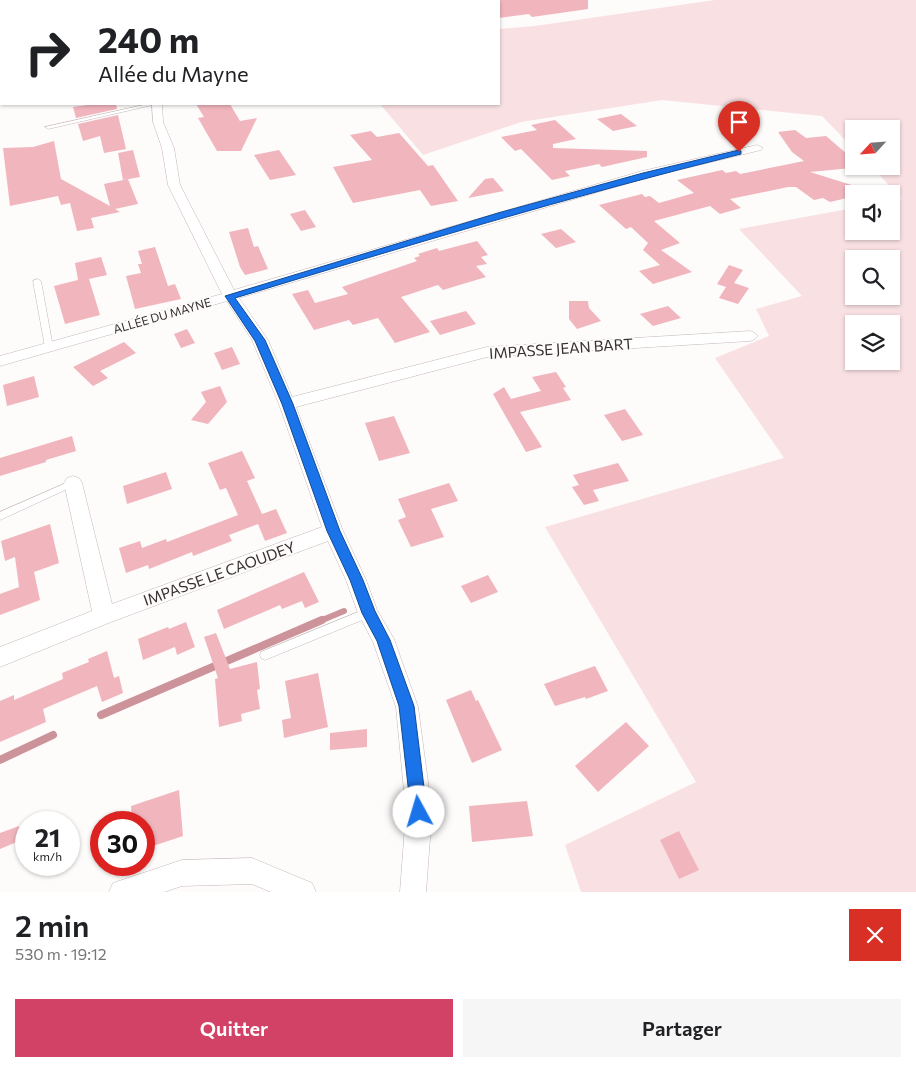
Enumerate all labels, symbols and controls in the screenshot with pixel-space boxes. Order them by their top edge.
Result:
text: 240 m [98,17,199,60]
icon: right [15,20,80,85]
text: Allée du Mayne [98,60,249,87]
pin [718,101,760,152]
icon: arrive [725,108,753,136]
north arrow [845,120,900,175]
map controls [845,120,900,370]
button: sound [845,185,900,240]
button: search [845,250,900,305]
street label: ALLÉE DU MAYNE [111,294,213,336]
button: layers [845,315,900,370]
street label: IMPASSE JEAN BART [489,334,634,362]
street label: IMPASSE LE CAOUDEY [141,537,298,609]
position arrow [392,785,444,837]
speed limit sign: 30 [90,811,155,876]
text: 21 [35,822,60,852]
text: km/h [33,849,62,863]
text: 2 min [15,906,89,943]
button: close [849,909,901,961]
text: 530 m · 19:12 [15,944,107,963]
button: Quitter [15,999,453,1057]
button: Partager [463,999,901,1057]

